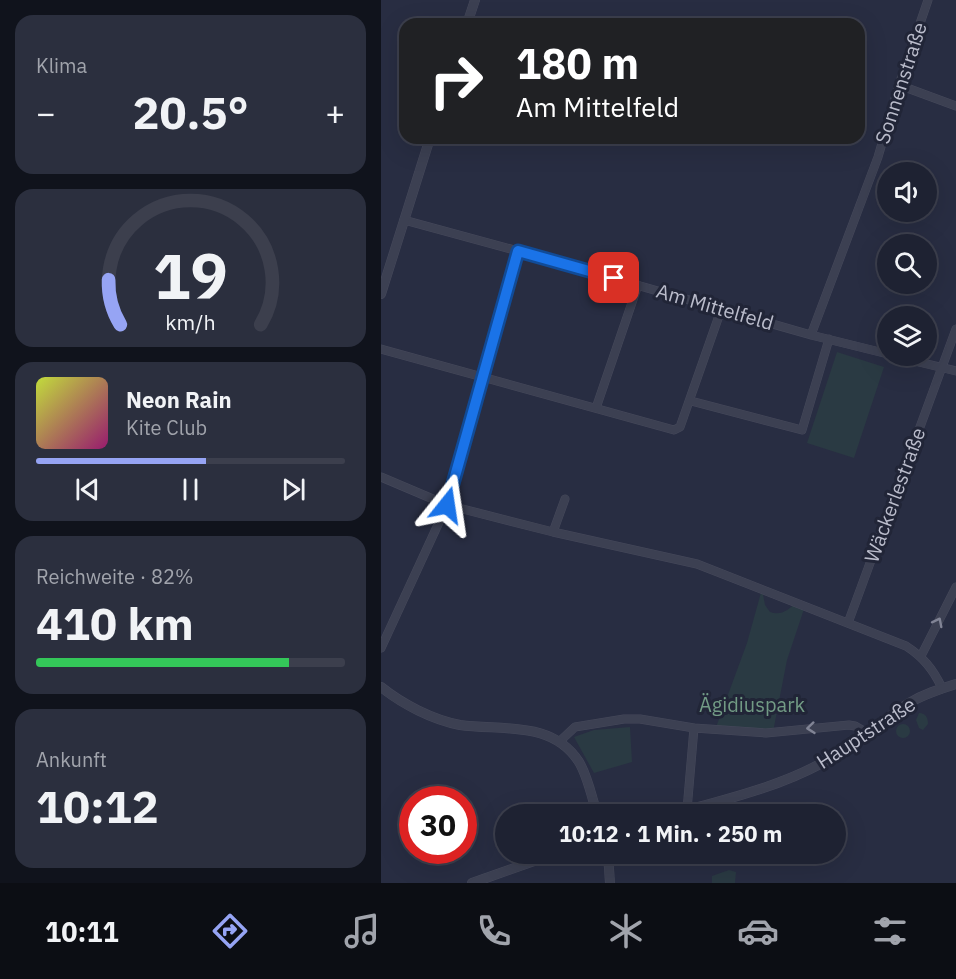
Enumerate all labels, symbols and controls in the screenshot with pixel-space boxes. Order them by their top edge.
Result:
street label: Sonnenstraße [868,19,933,147]
text: 180 m [516,36,639,91]
icon: right [417,42,495,120]
text: Klima [36,52,87,79]
text: 20.5° [132,83,249,141]
text: Am Mittelfeld [516,89,679,124]
text: − [36,91,56,134]
text: + [325,91,345,134]
map controls [877,162,937,366]
button: sound [877,162,937,222]
button: search [877,234,937,294]
text: 19 [153,235,228,316]
pin [588,252,639,303]
icon: arrive [597,261,630,294]
street label: Am Mittelfeld [653,277,777,336]
button: layers [877,306,937,366]
text: km/h [165,308,216,336]
text: Neon Rain [126,385,232,414]
text: Kite Club [126,414,207,441]
street label: Wäckerlestraße [858,424,931,566]
icon: previous [71,473,104,506]
icon: pause [174,473,207,506]
icon: next [277,473,310,506]
position arrow [415,473,479,537]
text: Reichweite · 82% [36,563,193,590]
text: 410 km [36,594,194,652]
one-way arrow [931,617,943,628]
street label: Hauptstraße [811,690,920,775]
park label: Ägidiuspark [699,691,806,718]
one-way arrow [807,721,816,734]
text: Ankunft [36,746,107,773]
text: 10:12 [36,777,159,835]
speed limit sign: 30 [399,786,477,864]
text: 10:12 · 1 Min. · 250 m [559,819,782,848]
icon: directions [209,910,251,952]
icon: music [341,910,383,952]
icon: phone [473,910,515,952]
icon: climate [605,910,647,952]
icon: car [737,910,779,952]
icon: filters [869,910,911,952]
text: 10:11 [45,914,119,949]

